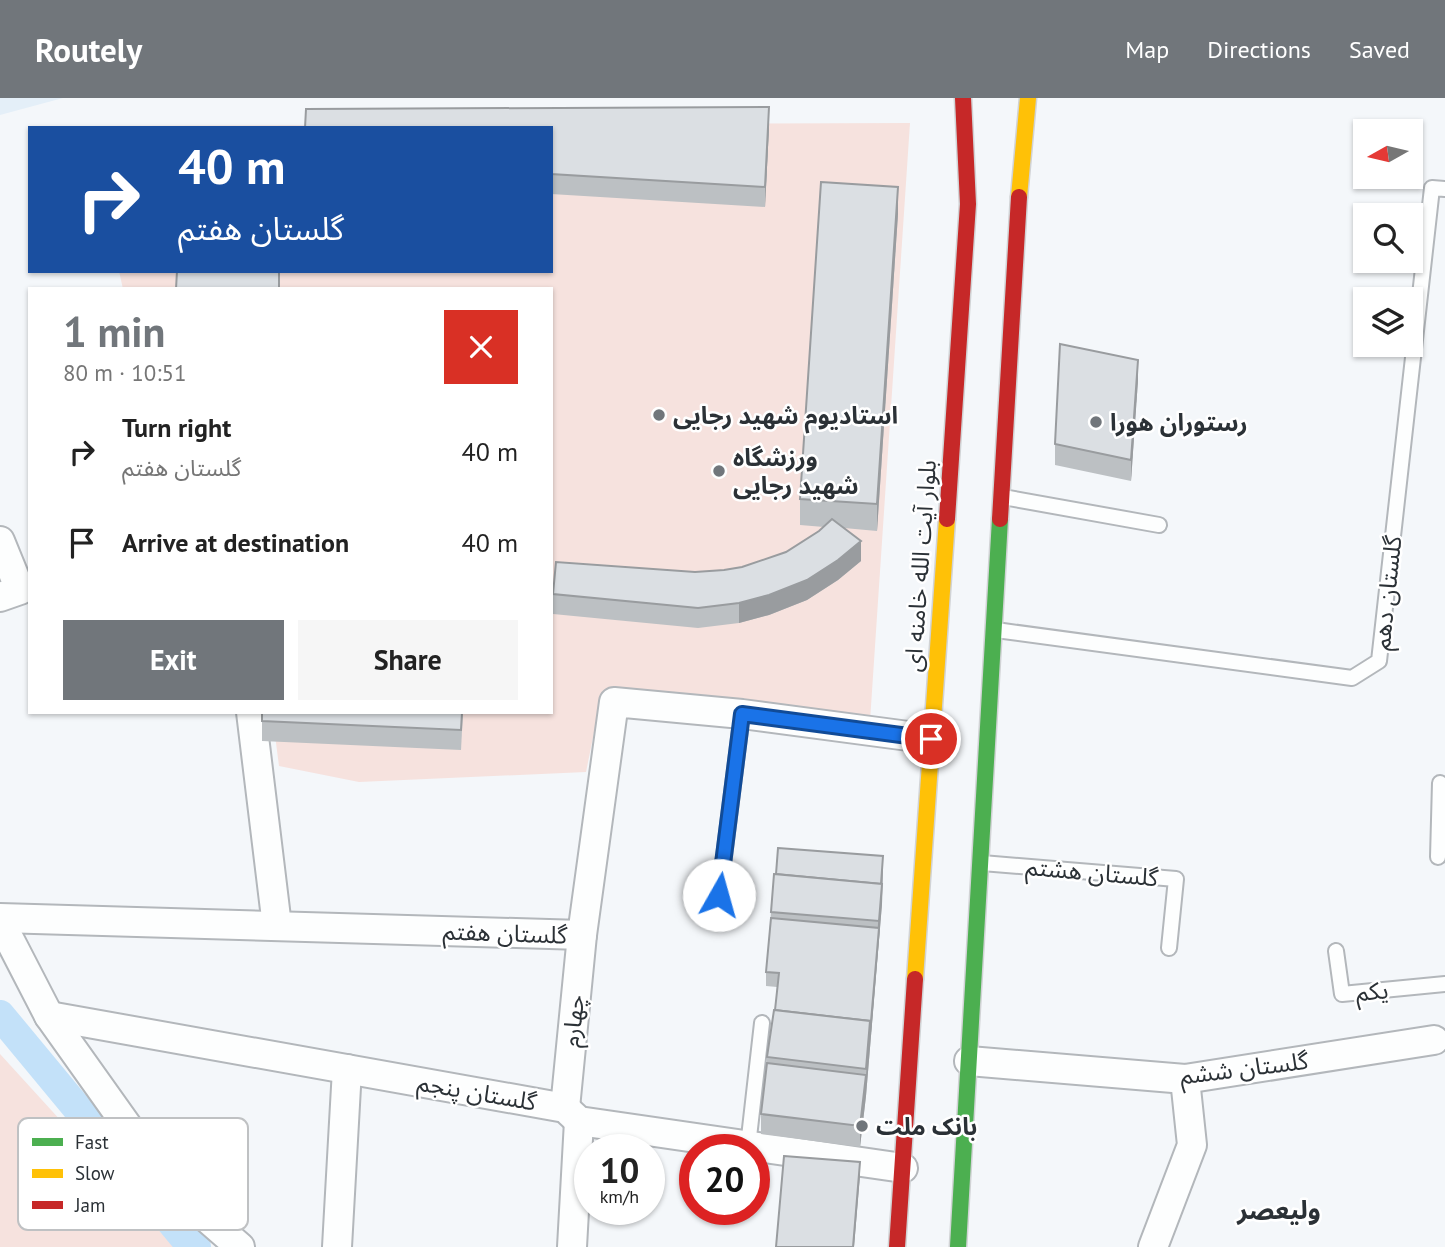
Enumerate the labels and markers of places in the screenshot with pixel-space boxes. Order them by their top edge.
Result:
place label: استادیوم شهید رجایی [673,400,898,434]
marker: استادیوم شهید رجایی [651,407,667,423]
place label: رستوران هورا [1110,407,1248,438]
marker: رستوران هورا [1088,414,1104,430]
place label: ورزشگاه شهید رجایی [733,442,859,501]
marker: ورزشگاه شهید رجایی [711,463,727,479]
pin [901,709,961,769]
place label: بانک ملت [876,1111,977,1142]
marker: بانک ملت [854,1118,870,1134]

